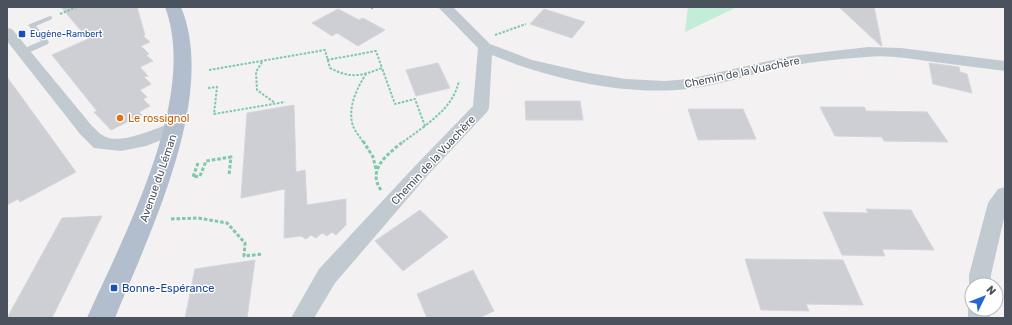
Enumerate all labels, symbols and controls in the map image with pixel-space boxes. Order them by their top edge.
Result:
marker: Eugène-Rambert [17,29,27,39]
place label: Eugène-Rambert [30,29,103,39]
street label: Chemin de la Vuachère [683,54,801,91]
place label: Le rossignol [128,112,189,125]
marker: Le rossignol [115,113,125,123]
street label: Chemin de la Vuachère [389,113,478,208]
street label: Avenue du Léman [137,133,180,224]
north arrow [964,277,1004,317]
place label: Bonne-Espérance [122,282,214,295]
marker: Bonne-Espérance [109,283,119,293]
text: N [983,283,998,298]

